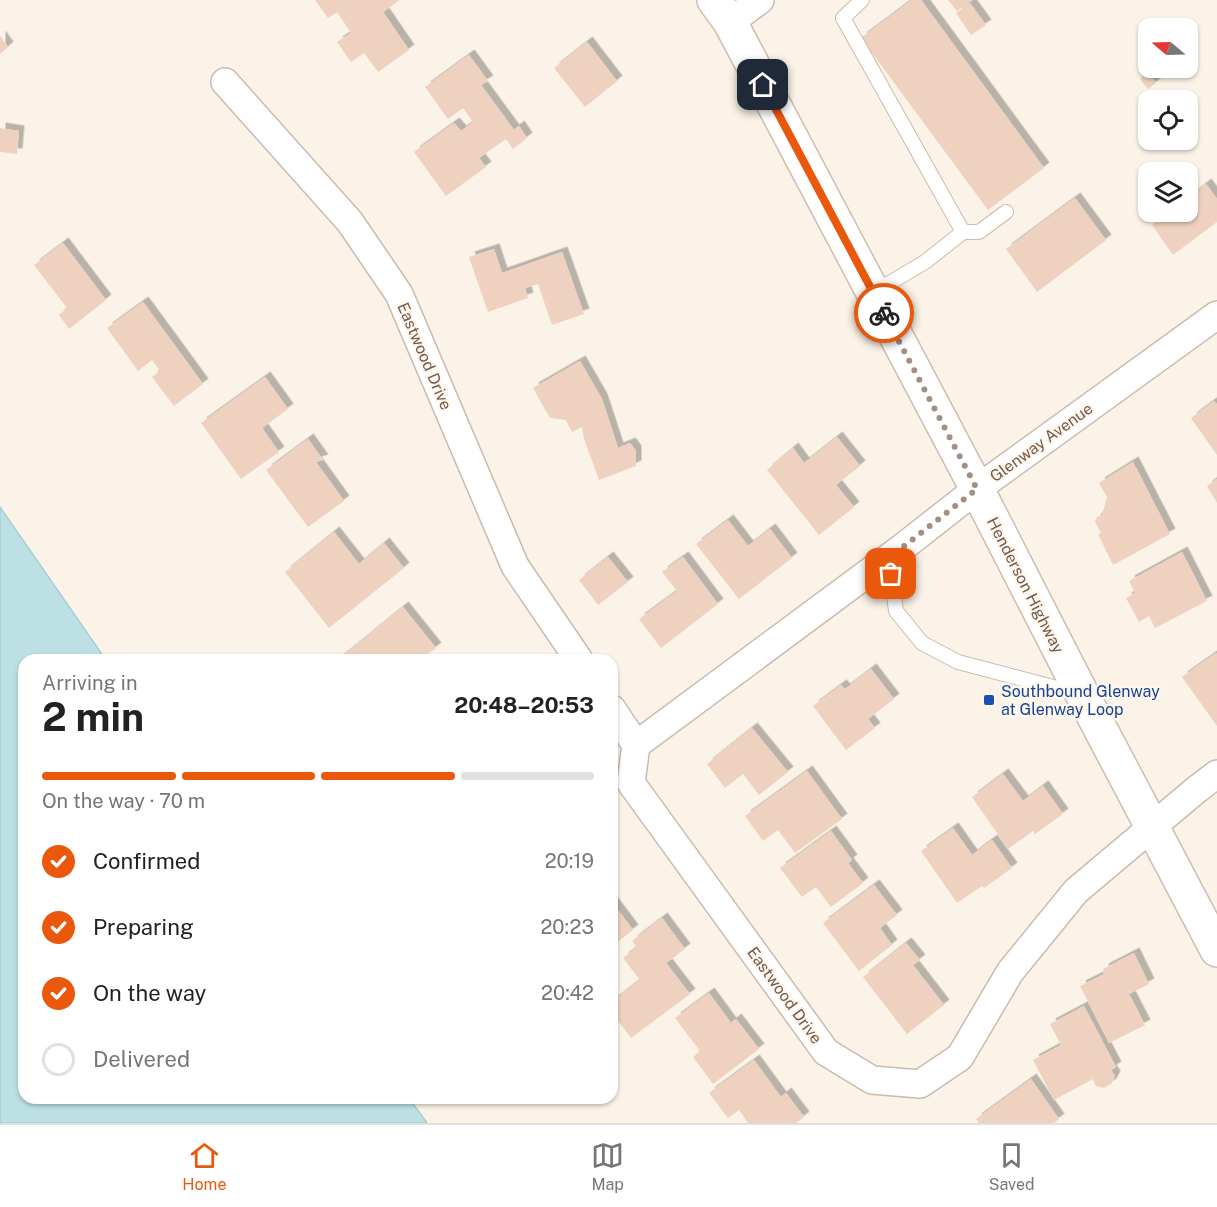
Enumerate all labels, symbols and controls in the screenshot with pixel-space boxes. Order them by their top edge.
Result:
north arrow [1138,18,1198,78]
map controls [1138,18,1198,222]
pin [737,59,788,110]
icon: home [746,68,779,101]
button: locate [1138,90,1198,150]
button: layers [1138,162,1198,222]
courier [854,283,914,343]
icon: bike [868,297,901,330]
street label: Eastwood Drive [393,300,456,413]
street label: Glenway Avenue [986,399,1096,486]
street label: Henderson Highway [983,514,1068,657]
pin [865,548,916,599]
icon: bag [874,557,907,590]
text: Arriving in [42,671,137,695]
place label: Southbound Glenway at Glenway Loop [1001,682,1160,719]
text: 20:48–20:53 [454,692,594,718]
marker: Southbound Glenway at Glenway Loop [982,693,996,707]
text: 2 min [42,694,144,740]
text: On the way · 70 m [42,789,205,813]
icon: check [42,845,75,878]
text: Confirmed [93,848,200,874]
text: 20:19 [545,849,594,873]
icon: check [42,911,75,944]
text: Preparing [93,914,194,940]
text: 20:23 [540,915,594,939]
street label: Eastwood Drive [743,943,826,1047]
icon: check [42,977,75,1010]
text: On the way [93,980,206,1006]
text: 20:42 [541,981,594,1005]
text: Delivered [93,1046,190,1072]
tab: Home [182,1139,226,1194]
tab: Map [591,1139,624,1194]
tab: Saved [989,1139,1035,1194]

